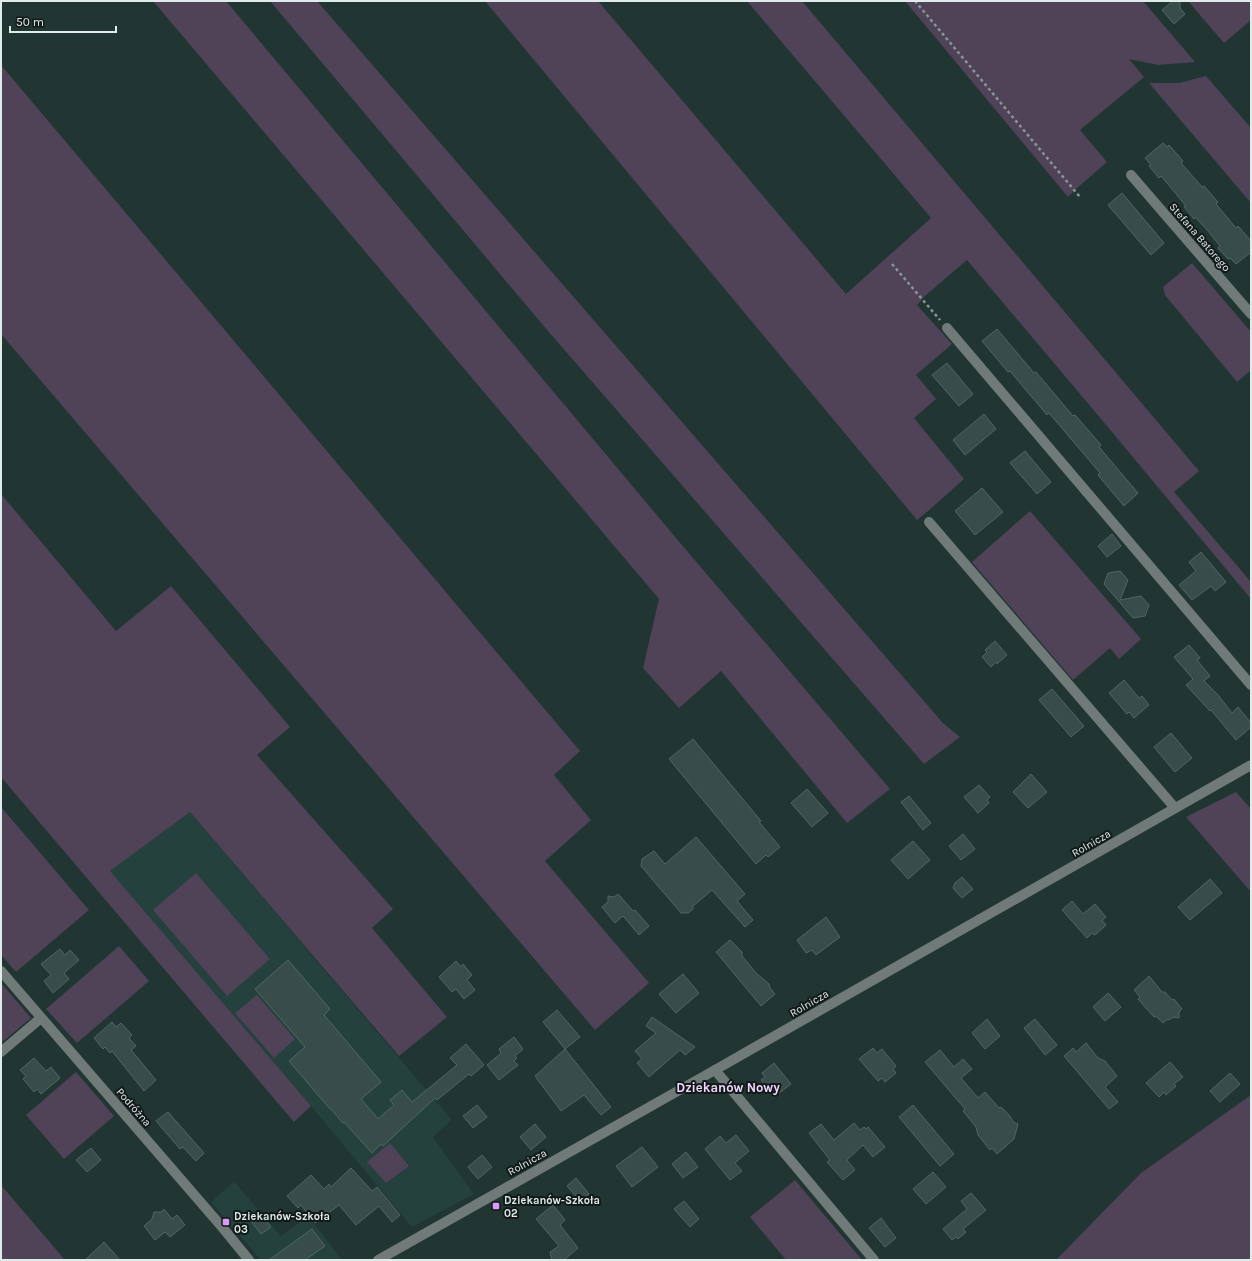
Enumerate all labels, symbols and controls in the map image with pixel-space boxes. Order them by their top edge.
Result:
scale bar [10,8,116,34]
text: 50 m [16,15,44,29]
street label: Stefana Batorego [1166,200,1233,274]
street label: Rolnicza [1070,827,1113,860]
street label: Rolnicza [788,987,831,1020]
district label: Dziekanów Nowy [676,1080,780,1095]
street label: Podróżna [113,1086,154,1129]
street label: Rolnicza [505,1146,549,1178]
place label: Dziekanów-Szkoła 02 [504,1194,600,1220]
marker: Dziekanów-Szkoła 02 [491,1201,501,1211]
place label: Dziekanów-Szkoła 03 [234,1210,330,1236]
marker: Dziekanów-Szkoła 03 [221,1217,231,1227]

